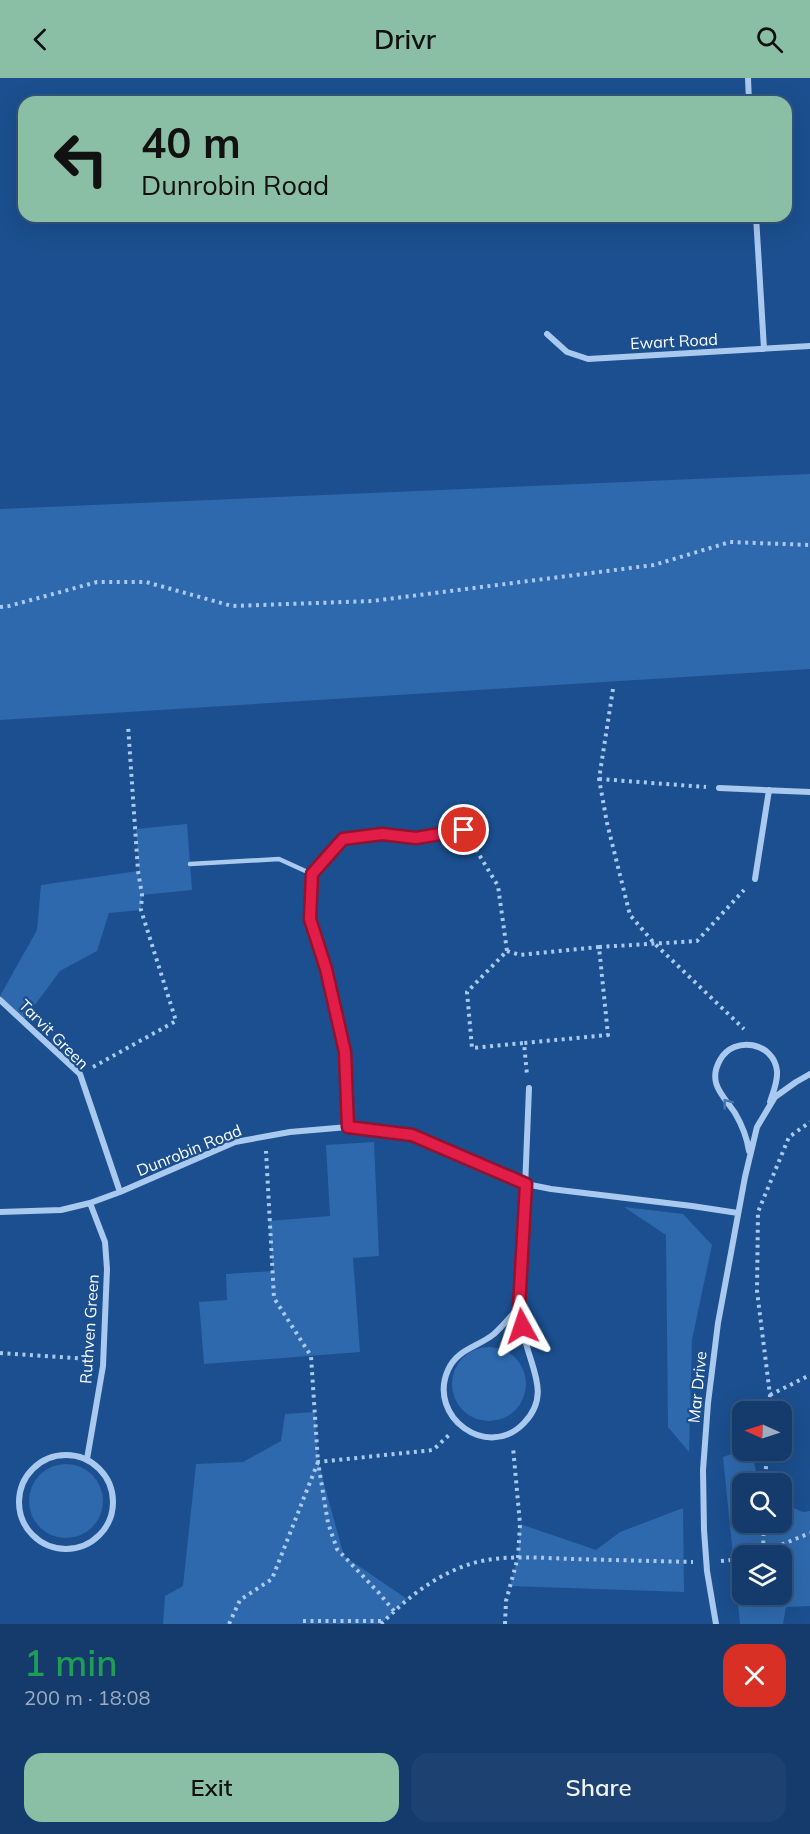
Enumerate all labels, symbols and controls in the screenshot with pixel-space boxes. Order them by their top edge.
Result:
text: Drivr [374,22,436,56]
icon: back [24,23,57,56]
icon: search [753,23,786,56]
text: 40 m [141,116,241,169]
icon: left [42,120,120,198]
text: Dunrobin Road [141,168,329,202]
street label: Ewart Road [630,329,718,353]
pin [438,804,489,855]
icon: arrive [447,813,480,846]
street label: Tarvit Green [15,995,93,1073]
one-way arrow [723,1099,734,1110]
street label: Dunrobin Road [134,1120,244,1180]
street label: Ruthven Green [75,1273,103,1385]
position arrow [490,1294,554,1358]
street label: Mar Drive [683,1350,711,1424]
north arrow [732,1401,792,1461]
map controls [732,1401,792,1605]
button: search [732,1473,792,1533]
button: layers [732,1545,792,1605]
text: 1 min [24,1640,118,1685]
button: close [723,1644,786,1707]
text: 200 m · 18:08 [24,1685,150,1710]
button: Exit [24,1753,399,1822]
button: Share [411,1753,786,1822]

